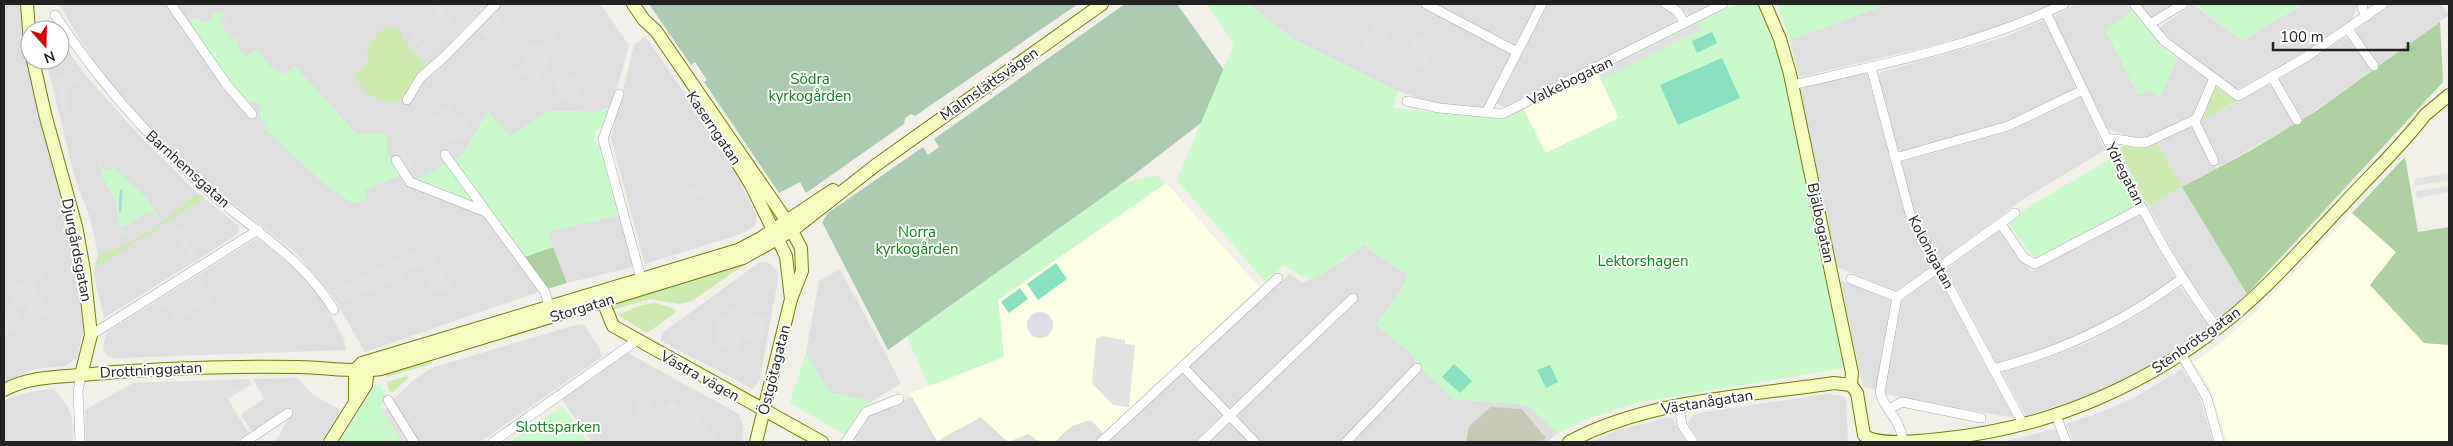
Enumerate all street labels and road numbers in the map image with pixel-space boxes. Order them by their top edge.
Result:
street label: Malmslättsvägen [936,43,1042,125]
street label: Valkebogatan [1523,52,1616,111]
street label: Kaserngatan [682,87,746,169]
street label: Barnhemsgatan [142,126,234,212]
street label: Ydregatan [2100,138,2149,209]
street label: Bjälbogatan [1803,181,1839,265]
street label: Djurgårdsgatan [57,197,97,303]
street label: Kolonigatan [1903,212,1959,292]
street label: Storgatan [547,289,617,327]
street label: Stenbrötsgatan [2148,302,2244,378]
street label: Östgötagatan [753,323,795,417]
street label: Västra vägen [656,346,743,406]
street label: Drottninggatan [99,357,203,383]
street label: Västanågatan [1659,385,1754,419]

